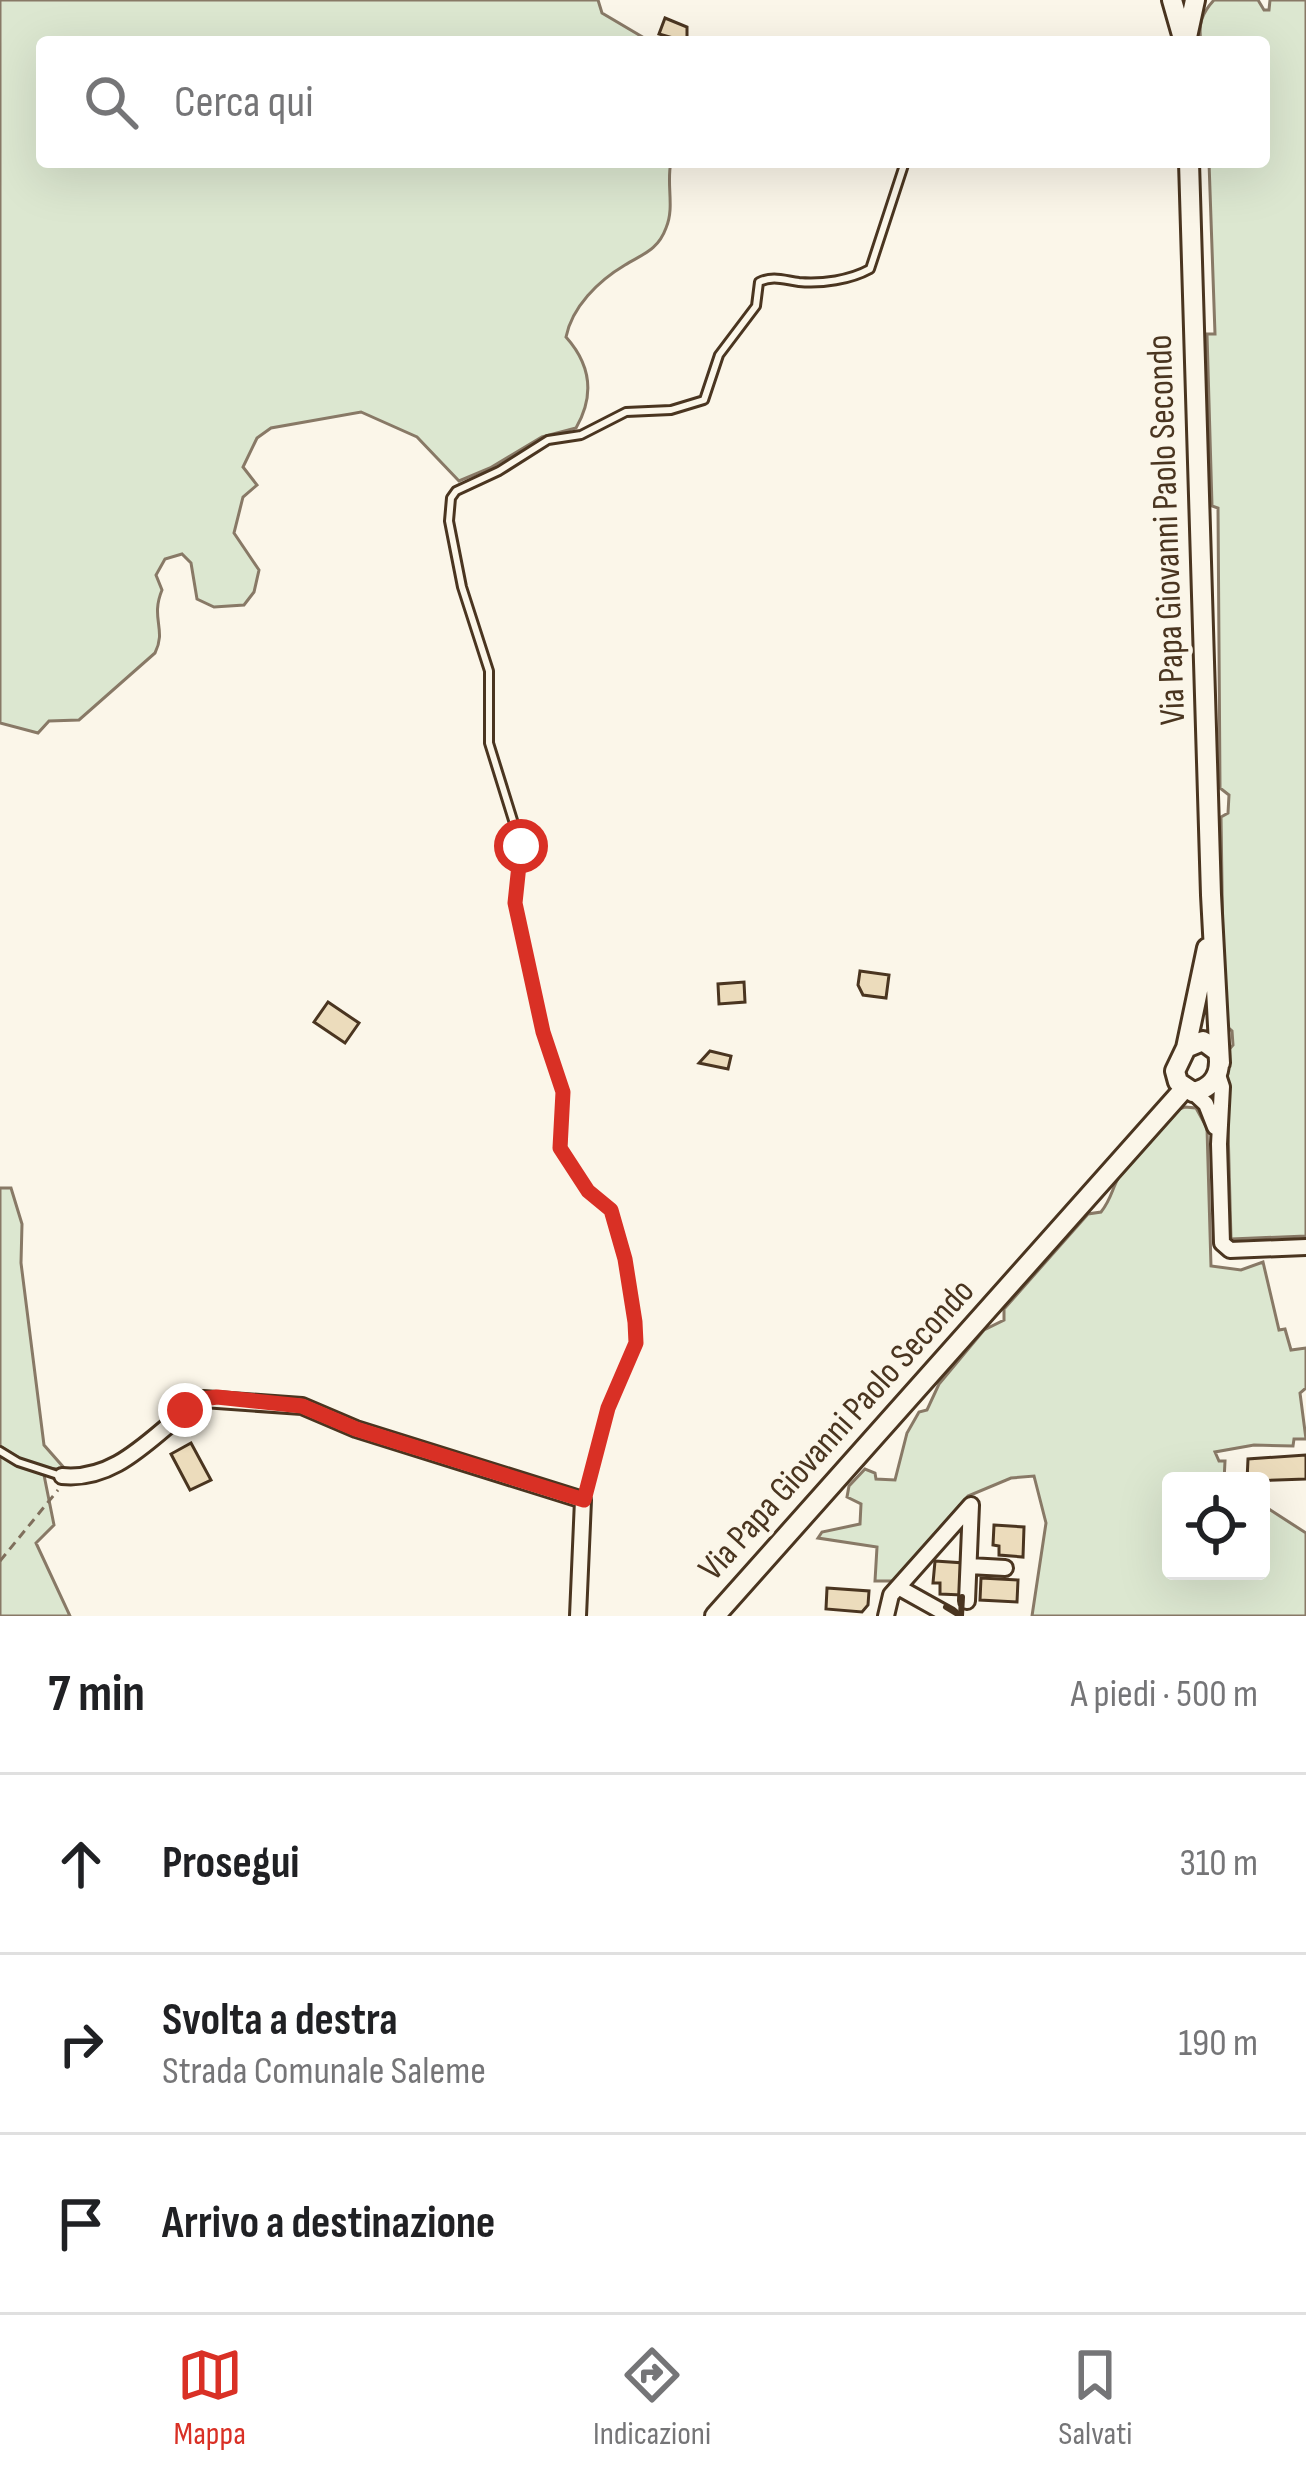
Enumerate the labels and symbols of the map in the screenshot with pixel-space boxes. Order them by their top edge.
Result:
street label: Via Papa Giovanni Paolo Secondo [1139,334,1195,726]
route start [494,819,548,873]
street label: Via Papa Giovanni Paolo Secondo [690,1270,984,1590]
route end [158,1383,212,1437]

